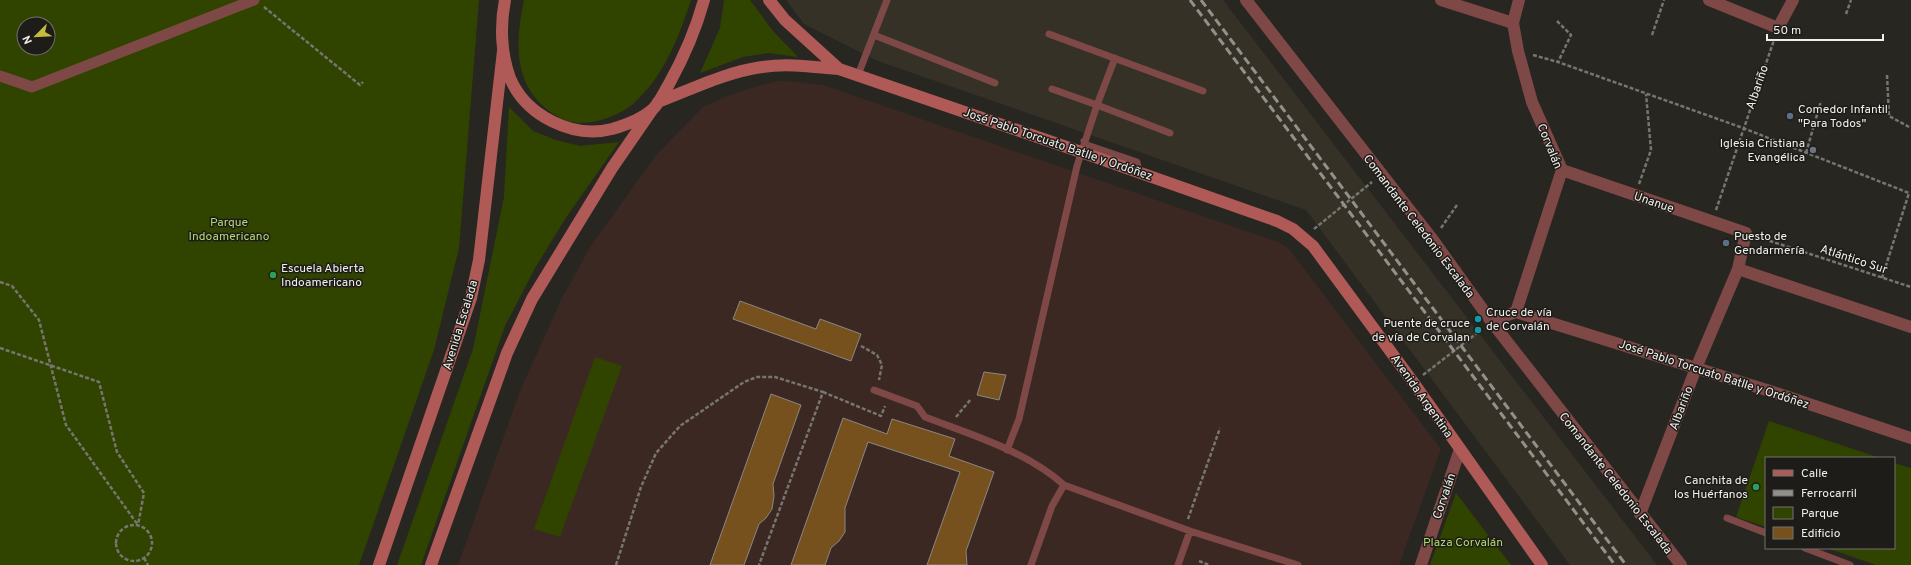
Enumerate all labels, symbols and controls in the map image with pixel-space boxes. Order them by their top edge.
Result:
north arrow [16,16,56,56]
scale bar [1767,16,1883,42]
text: 50 m [1773,23,1801,39]
text: N [20,33,36,46]
street label: Albariño [1743,63,1773,112]
place label: Comedor Infantil "Para Todos" [1798,102,1888,132]
street label: José Pablo Torcuato Batlle y Ordóñez [961,105,1154,185]
marker: Comedor Infantil "Para Todos" [1785,111,1795,121]
street label: Corvalán [1533,121,1565,171]
place label: Iglesia Cristiana Evangélica [1720,136,1805,166]
marker: Iglesia Cristiana Evangélica [1808,145,1818,155]
street label: Comandante Celedonio Escalada [1359,152,1477,302]
street label: Unanue [1631,189,1676,217]
park label: Parque Indoamericano [189,215,270,245]
place label: Puesto de Gendarmería [1734,229,1805,259]
marker: Puesto de Gendarmería [1721,238,1731,248]
street label: Atlántico Sur [1818,242,1890,278]
place label: Escuela Abierta Indoamericano [281,261,364,291]
marker: Escuela Abierta Indoamericano [268,270,278,280]
street label: Avenida Escalada [440,278,482,372]
place label: Cruce de vía de Corvalán [1486,305,1552,335]
marker: Cruce de vía de Corvalán [1473,314,1483,324]
place label: Puente de cruce de vía de Corvalan [1372,316,1470,346]
marker: Puente de cruce de vía de Corvalan [1473,325,1483,335]
street label: José Pablo Torcuato Batlle y Ordóñez [1617,337,1811,413]
street label: Avenida Argentina [1386,352,1456,441]
street label: Albariño [1666,384,1698,433]
street label: Comandante Celedonio Escalada [1555,409,1676,558]
legend [1765,457,1895,549]
text: Calle [1801,466,1828,482]
street label: Corvalán [1430,471,1460,521]
place label: Canchita de los Huérfanos [1674,473,1748,503]
marker: Canchita de los Huérfanos [1751,482,1761,492]
text: Ferrocarril [1801,486,1857,502]
text: Parque [1801,506,1839,522]
text: Edificio [1801,526,1841,542]
park label: Plaza Corvalán [1423,535,1503,551]

